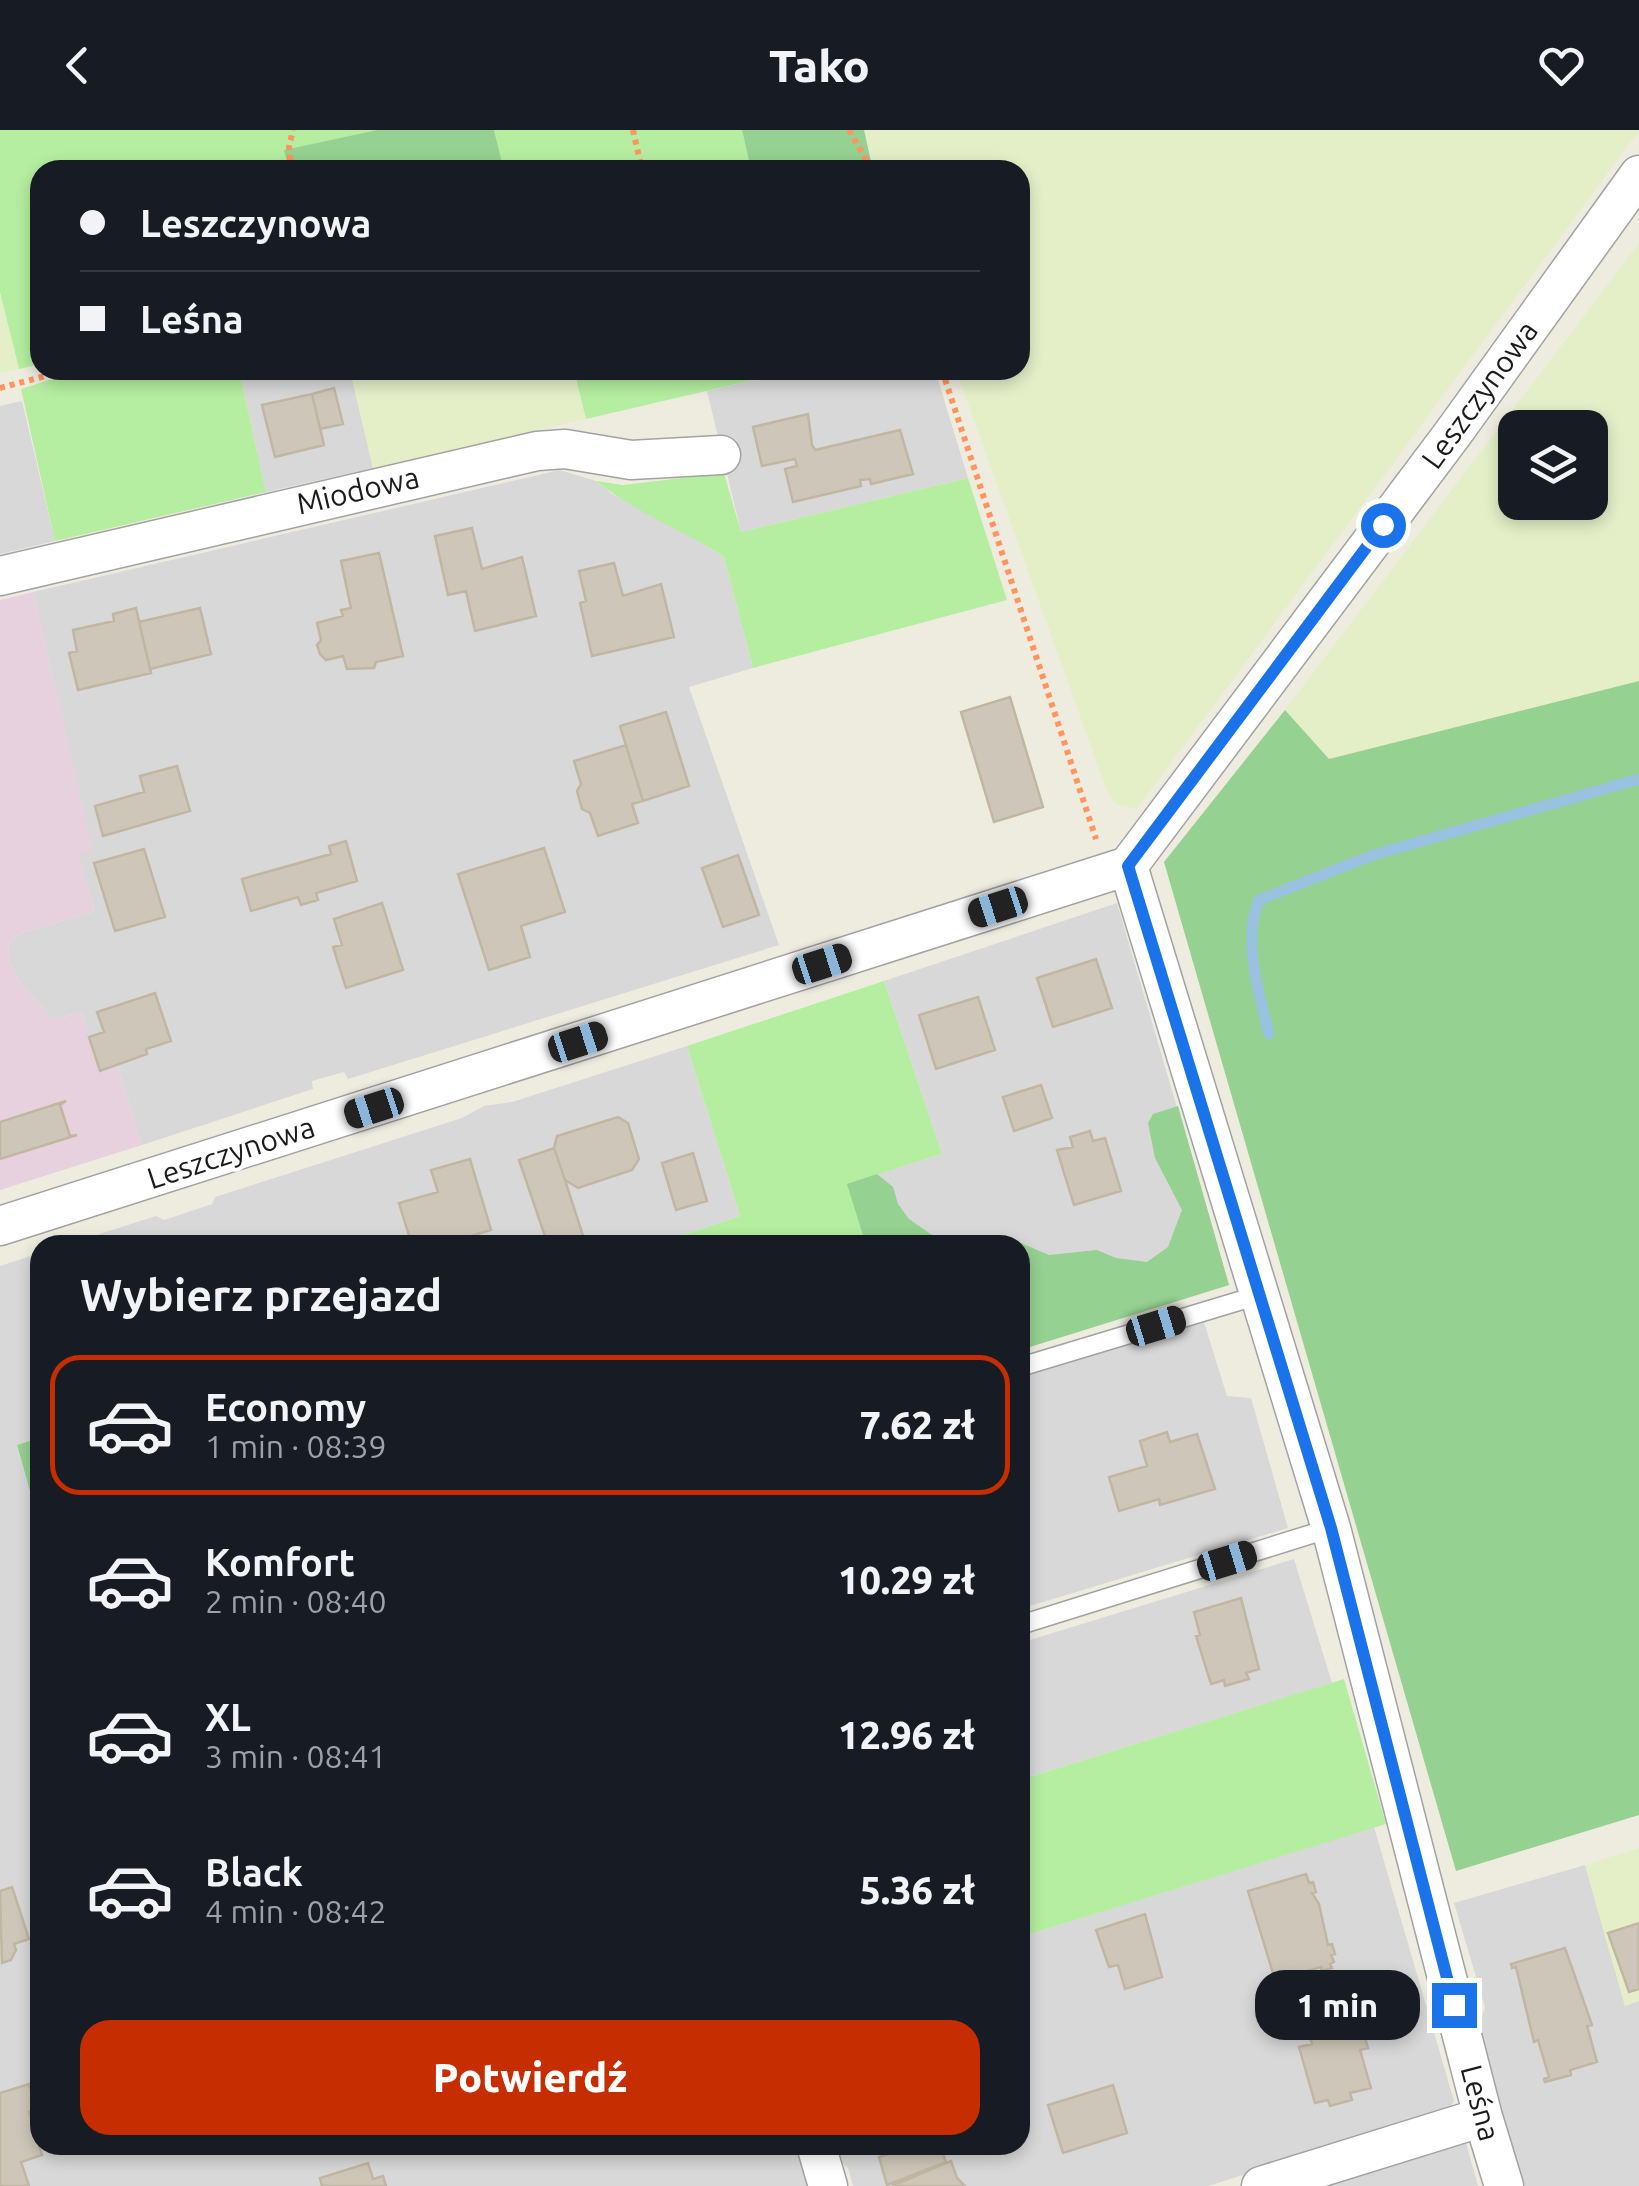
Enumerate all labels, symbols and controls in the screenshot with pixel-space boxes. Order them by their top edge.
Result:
icon: back [50,38,105,93]
icon: heart [1534,38,1589,93]
text: Tako [769,40,870,91]
text: Leszczynowa [140,202,371,244]
text: Leśna [140,298,244,340]
street label: Leszczynowa [1414,314,1544,475]
map controls [1498,410,1608,520]
button: layers [1498,410,1608,520]
street label: Miodowa [293,459,422,521]
route start [1361,503,1406,548]
car [965,883,1031,931]
car [789,940,855,988]
car [545,1018,611,1066]
car [341,1084,407,1132]
street label: Leszczynowa [143,1109,319,1195]
text: Wybierz przejazd [80,1269,442,1320]
car [1123,1303,1189,1349]
icon: car [85,1380,175,1470]
text: Economy [205,1386,366,1428]
text: 7.62 zł [859,1404,975,1446]
text: 1 min · 08:39 [205,1428,387,1464]
icon: car [85,1535,175,1625]
car [1194,1538,1260,1584]
text: Komfort [205,1541,355,1583]
text: 10.29 zł [838,1559,975,1601]
text: 2 min · 08:40 [205,1583,387,1619]
icon: car [85,1690,175,1780]
text: XL [205,1696,251,1738]
text: 12.96 zł [838,1714,975,1756]
text: 3 min · 08:41 [205,1738,387,1774]
icon: car [85,1845,175,1935]
text: Black [205,1851,303,1893]
text: 5.36 zł [859,1869,975,1911]
text: 4 min · 08:42 [205,1893,387,1929]
callout: 1 min [1254,1970,1419,2040]
route end [1432,1983,1477,2028]
text: 1 min [1297,1987,1378,2023]
button: Potwierdź [80,2020,980,2135]
street label: Leśna [1455,2061,1507,2145]

